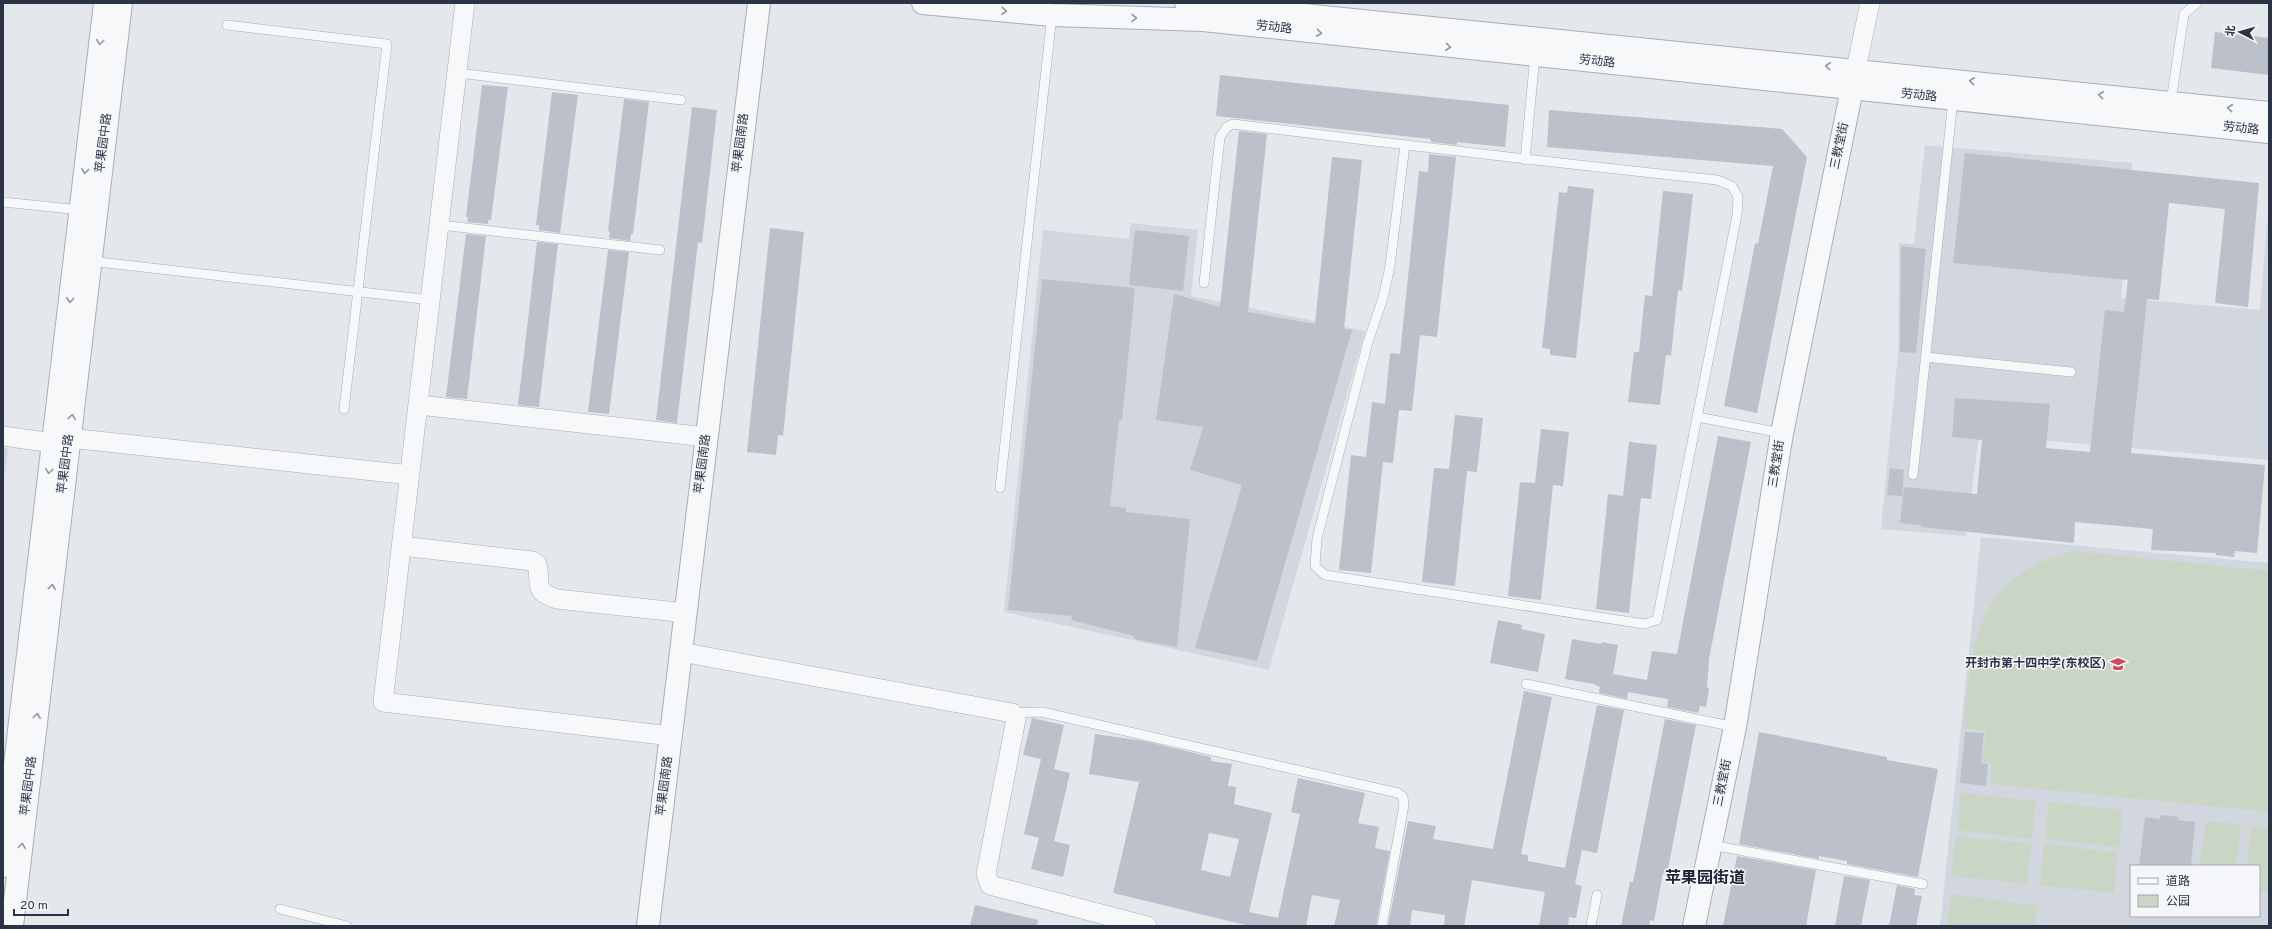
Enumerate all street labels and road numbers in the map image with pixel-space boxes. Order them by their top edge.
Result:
street label: 劳动路 [1255,18,1293,38]
street label: 劳动路 [1578,52,1616,72]
street label: 劳动路 [1900,86,1938,106]
street label: 苹果园中路 [92,112,116,174]
street label: 苹果园南路 [729,112,753,174]
street label: 劳动路 [2222,119,2260,139]
street label: 三教堂街 [1827,121,1853,171]
street label: 苹果园中路 [54,433,78,495]
street label: 苹果园南路 [691,433,715,495]
street label: 三教堂街 [1765,439,1789,489]
street label: 苹果园中路 [17,755,41,817]
street label: 苹果园南路 [653,755,677,817]
street label: 三教堂街 [1711,758,1735,808]

